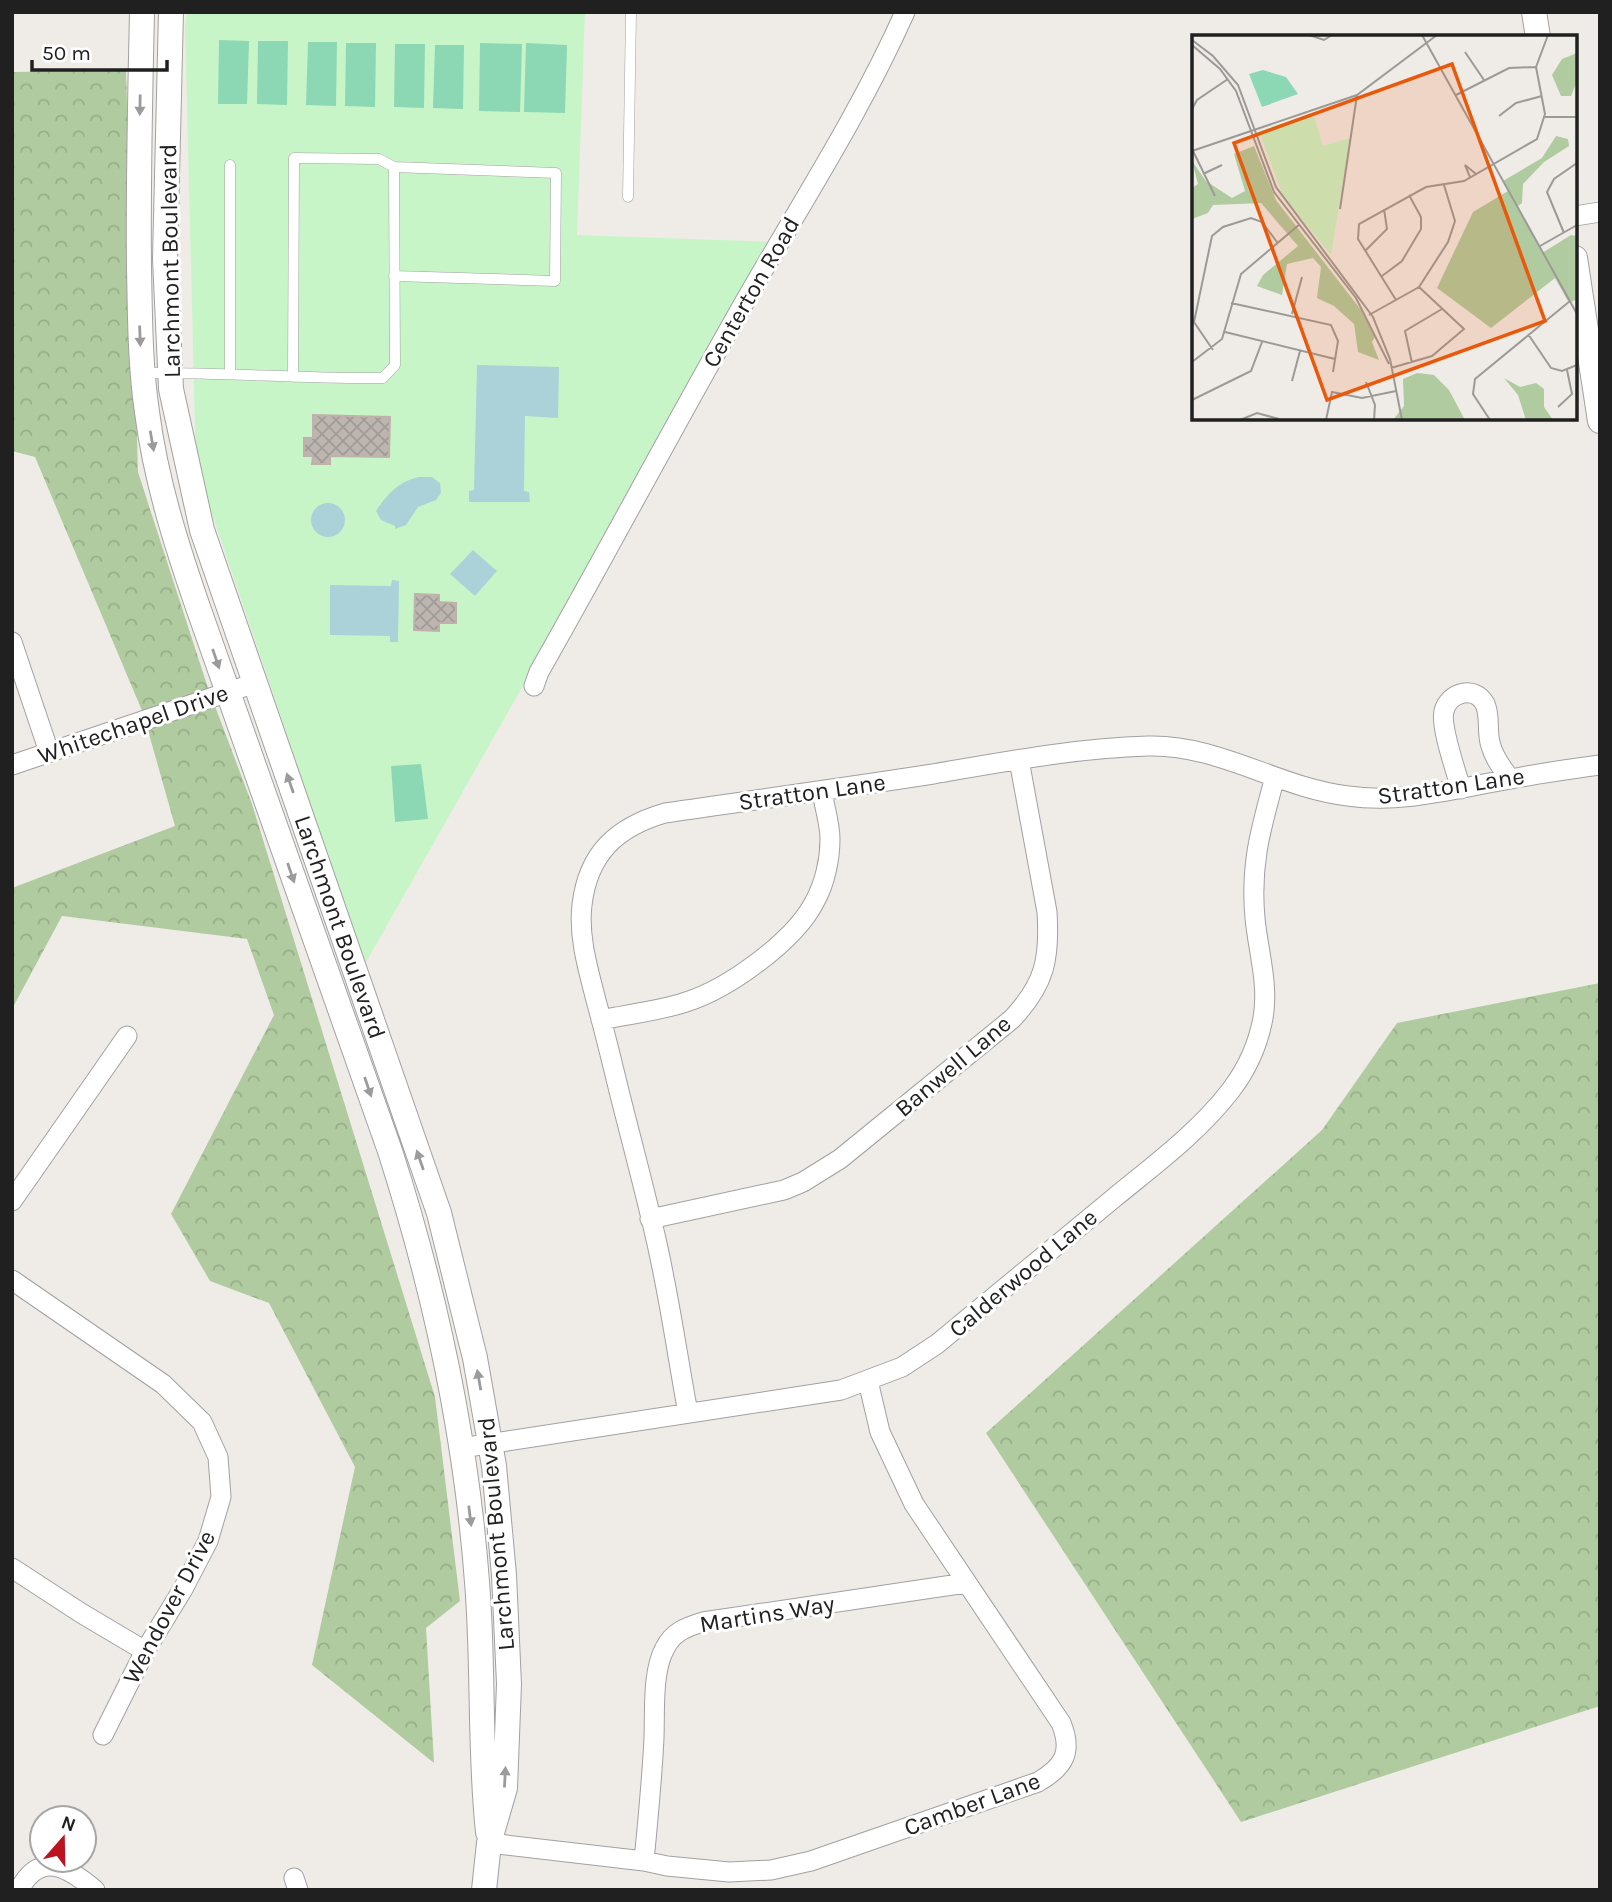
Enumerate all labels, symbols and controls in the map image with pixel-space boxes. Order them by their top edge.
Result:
scale bar [32,28,166,72]
inset map [1192,35,1577,420]
text: 50 m [42,41,91,65]
one-way arrow [135,94,146,116]
street label: Larchmont Boulevard [154,144,186,378]
street label: Centerton Road [697,212,805,372]
one-way arrow [134,325,145,347]
one-way arrow [147,430,158,452]
one-way arrow [211,648,222,669]
street label: Whitechapel Drive [34,678,232,770]
street label: Stratton Lane [1376,762,1526,810]
street label: Stratton Lane [737,768,887,816]
one-way arrow [284,773,295,794]
street label: Larchmont Boulevard [289,812,391,1042]
one-way arrow [286,863,297,884]
street label: Banwell Lane [889,1009,1017,1123]
one-way arrow [363,1077,374,1098]
one-way arrow [414,1150,425,1171]
street label: Calderwood Lane [943,1203,1103,1343]
one-way arrow [473,1369,484,1391]
street label: Larchmont Boulevard [472,1416,520,1652]
one-way arrow [465,1505,476,1527]
street label: Wendover Drive [117,1526,221,1688]
street label: Martins Way [698,1590,836,1638]
one-way arrow [500,1766,511,1788]
street label: Camber Lane [900,1766,1044,1842]
north arrow [28,1804,98,1874]
text: N [58,1811,79,1837]

